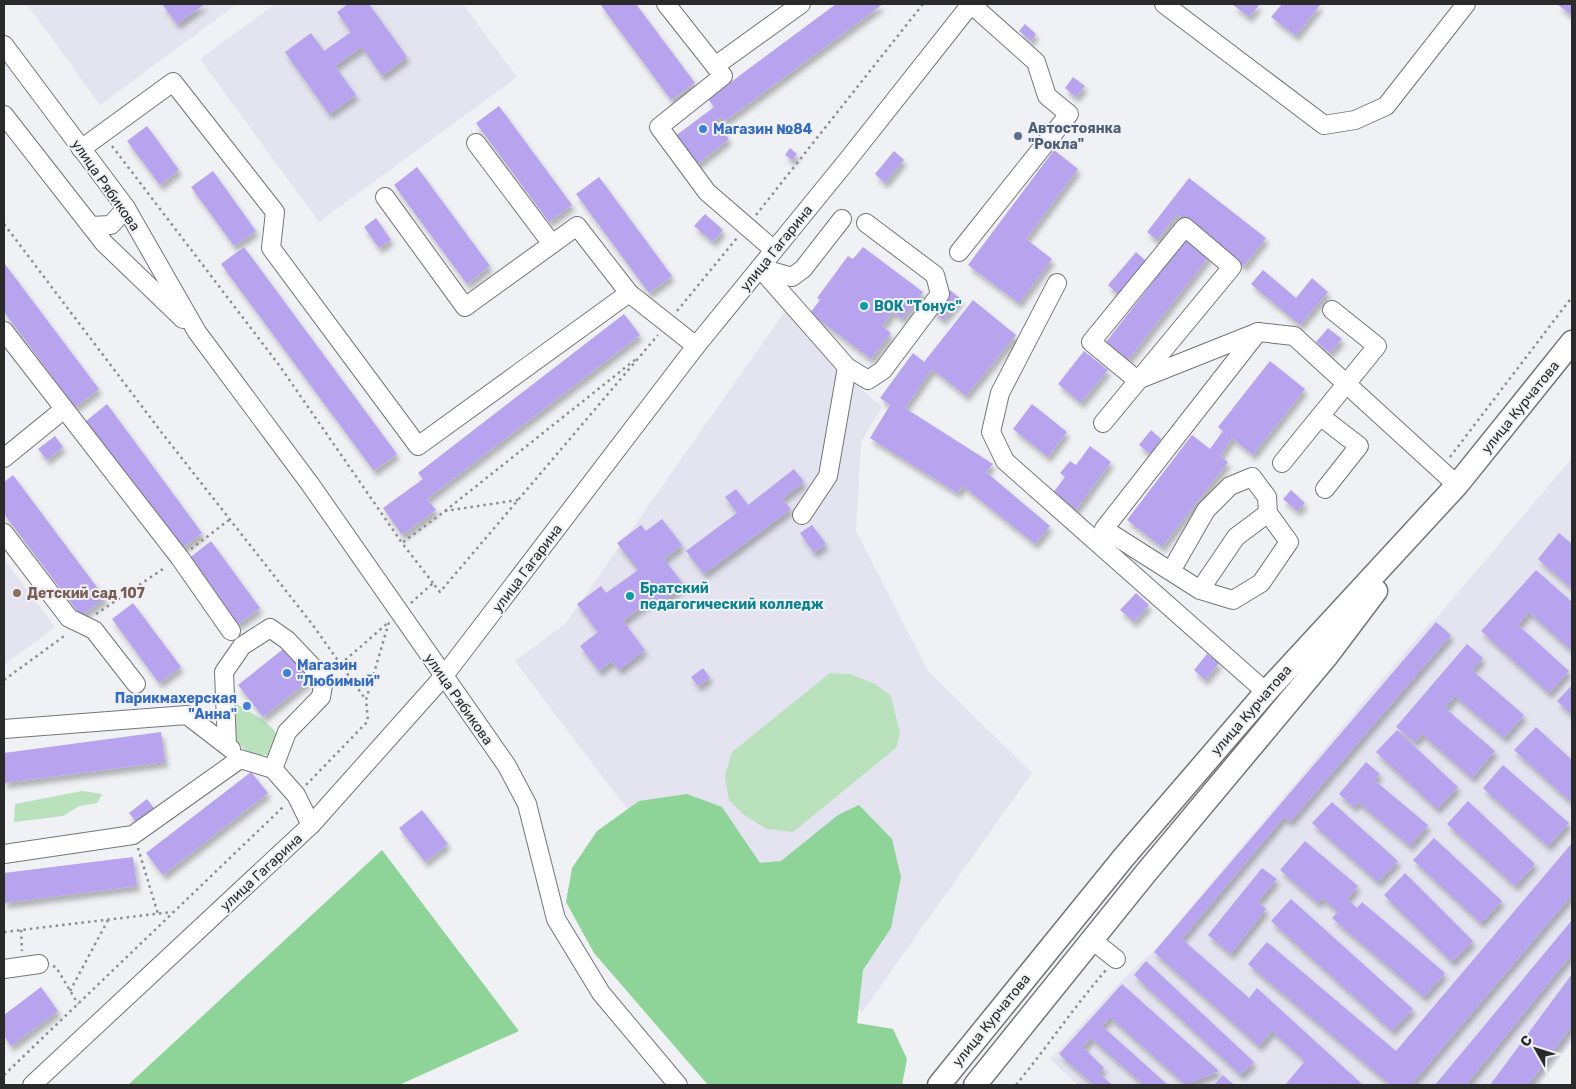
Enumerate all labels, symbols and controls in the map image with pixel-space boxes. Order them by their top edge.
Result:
place label: Автостоянка "Рокла" [1028,120,1121,153]
place label: Магазин №84 [713,121,813,138]
marker: Магазин №84 [697,123,709,135]
marker: Автостоянка "Рокла" [1012,130,1024,142]
street label: улица Рябикова [68,136,143,234]
street label: улица Гагарина [737,202,816,295]
place label: ВОК "Тонус" [874,298,962,315]
marker: ВОК "Тонус" [858,300,870,312]
street label: улица Курчатова [1478,358,1563,457]
street label: улица Гагарина [489,521,566,616]
place label: Братский педагогический колледж [640,580,824,613]
place label: Детский сад 107 [27,585,145,602]
marker: Детский сад 107 [11,587,23,599]
marker: Братский педагогический колледж [624,590,636,602]
street label: улица Рябикова [421,650,496,748]
place label: Магазин "Любимый" [297,657,380,690]
street label: улица Курчатова [1208,662,1295,759]
marker: Магазин "Любимый" [281,667,293,679]
place label: Парикмахерская "Анна" [115,690,237,723]
marker: Парикмахерская "Анна" [241,700,253,712]
street label: улица Гагарина [217,830,306,915]
street label: улица Курчатова [949,971,1034,1070]
north arrow [1511,1024,1561,1074]
text: С [1517,1032,1536,1050]

